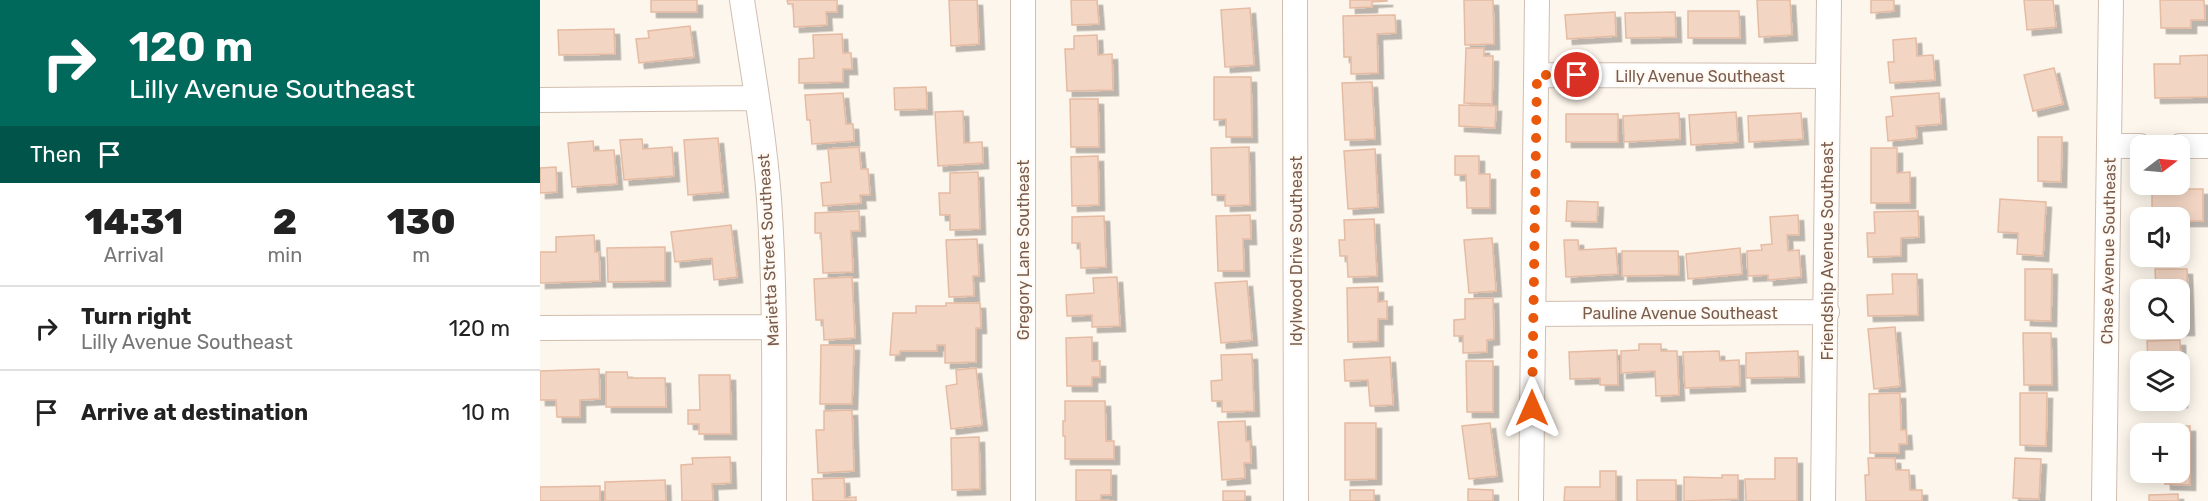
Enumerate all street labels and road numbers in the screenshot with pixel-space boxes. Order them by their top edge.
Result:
street label: Lilly Avenue Southeast [1615,67,1785,86]
street label: Friendship Avenue Southeast [1818,142,1837,360]
street label: Marietta Street Southeast [754,153,783,347]
street label: Idylwood Drive Southeast [1287,156,1306,346]
street label: Chase Avenue Southeast [2097,157,2120,345]
street label: Gregory Lane Southeast [1014,160,1033,340]
street label: Pauline Avenue Southeast [1582,304,1778,323]

